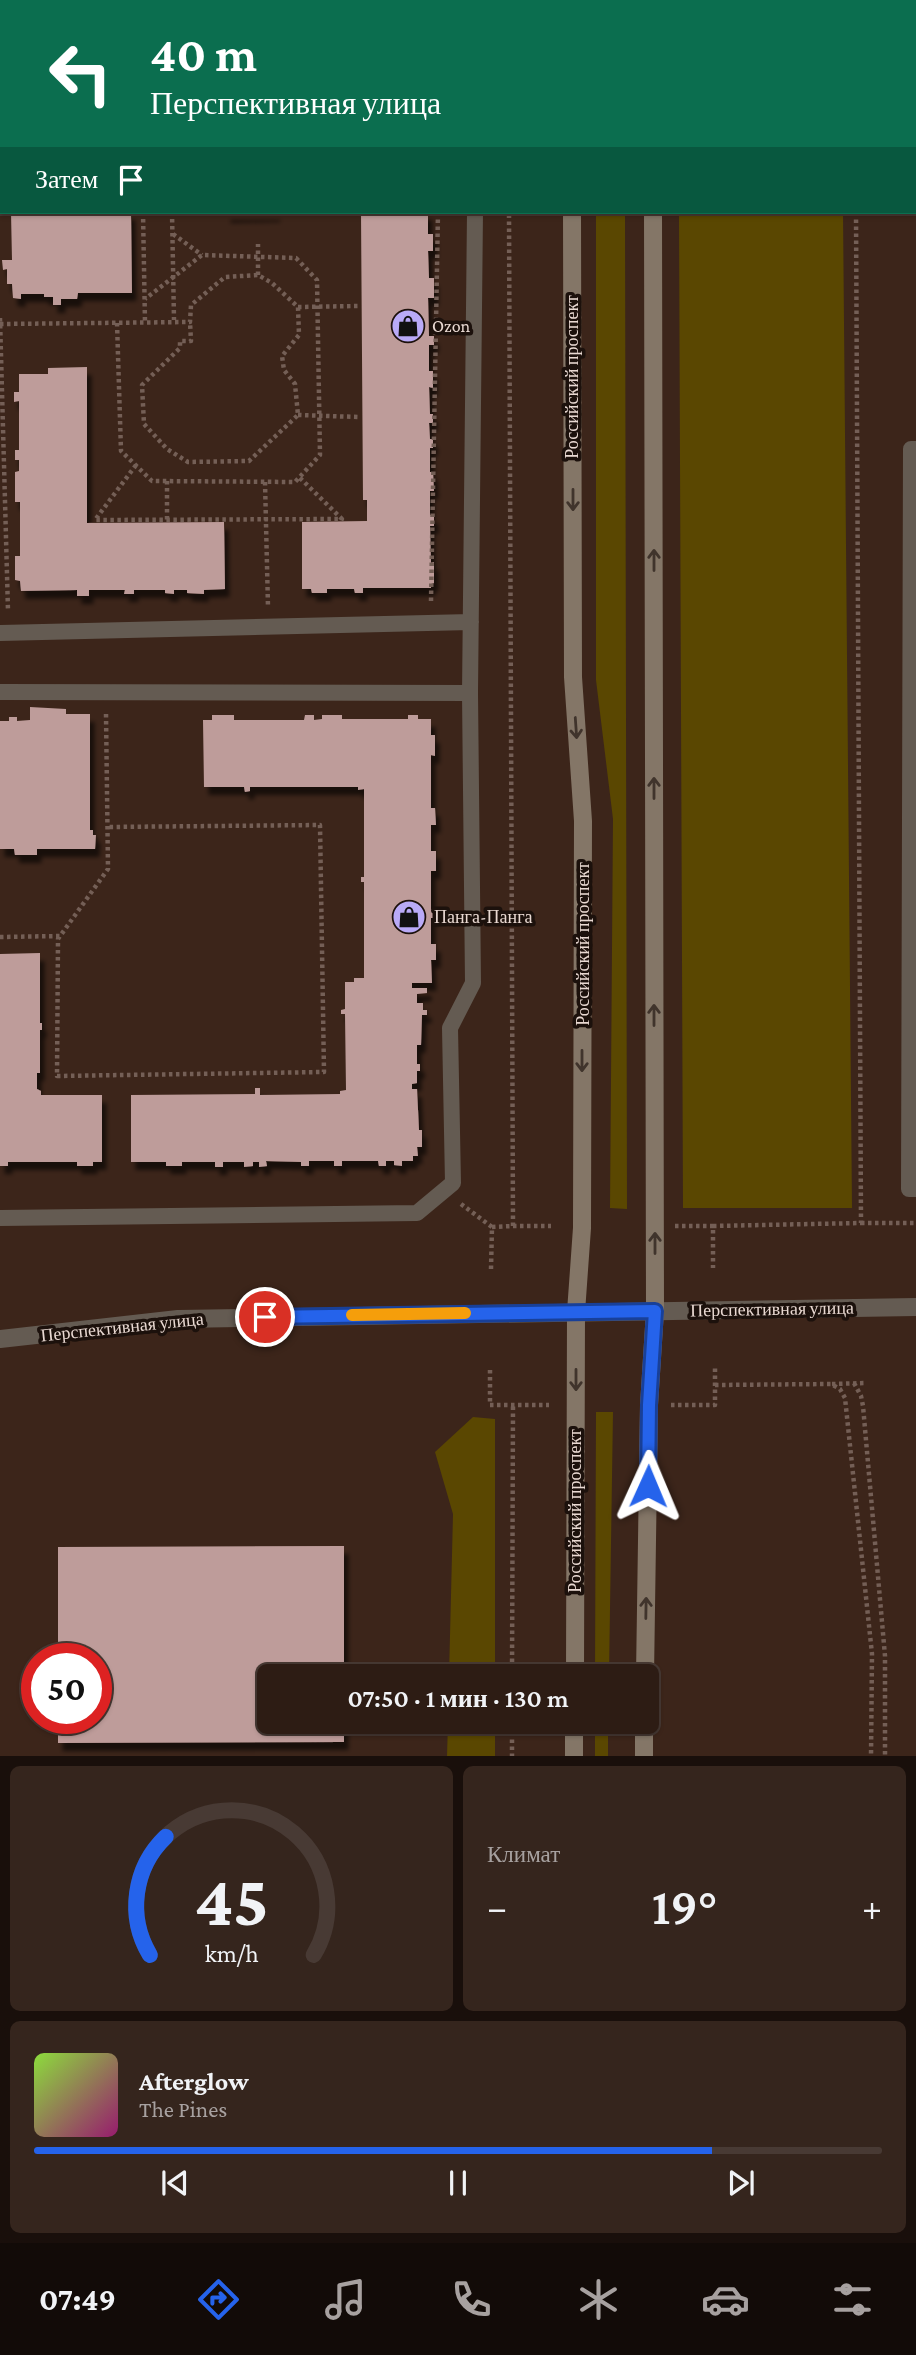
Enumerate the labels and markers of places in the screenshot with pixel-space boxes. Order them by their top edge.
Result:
shop icon: Ozon [389,307,427,345]
place label: Ozon [432,316,471,336]
shop icon: Панга-Панга [390,898,428,936]
place label: Панга-Панга [434,907,533,927]
pin [235,1287,295,1347]

